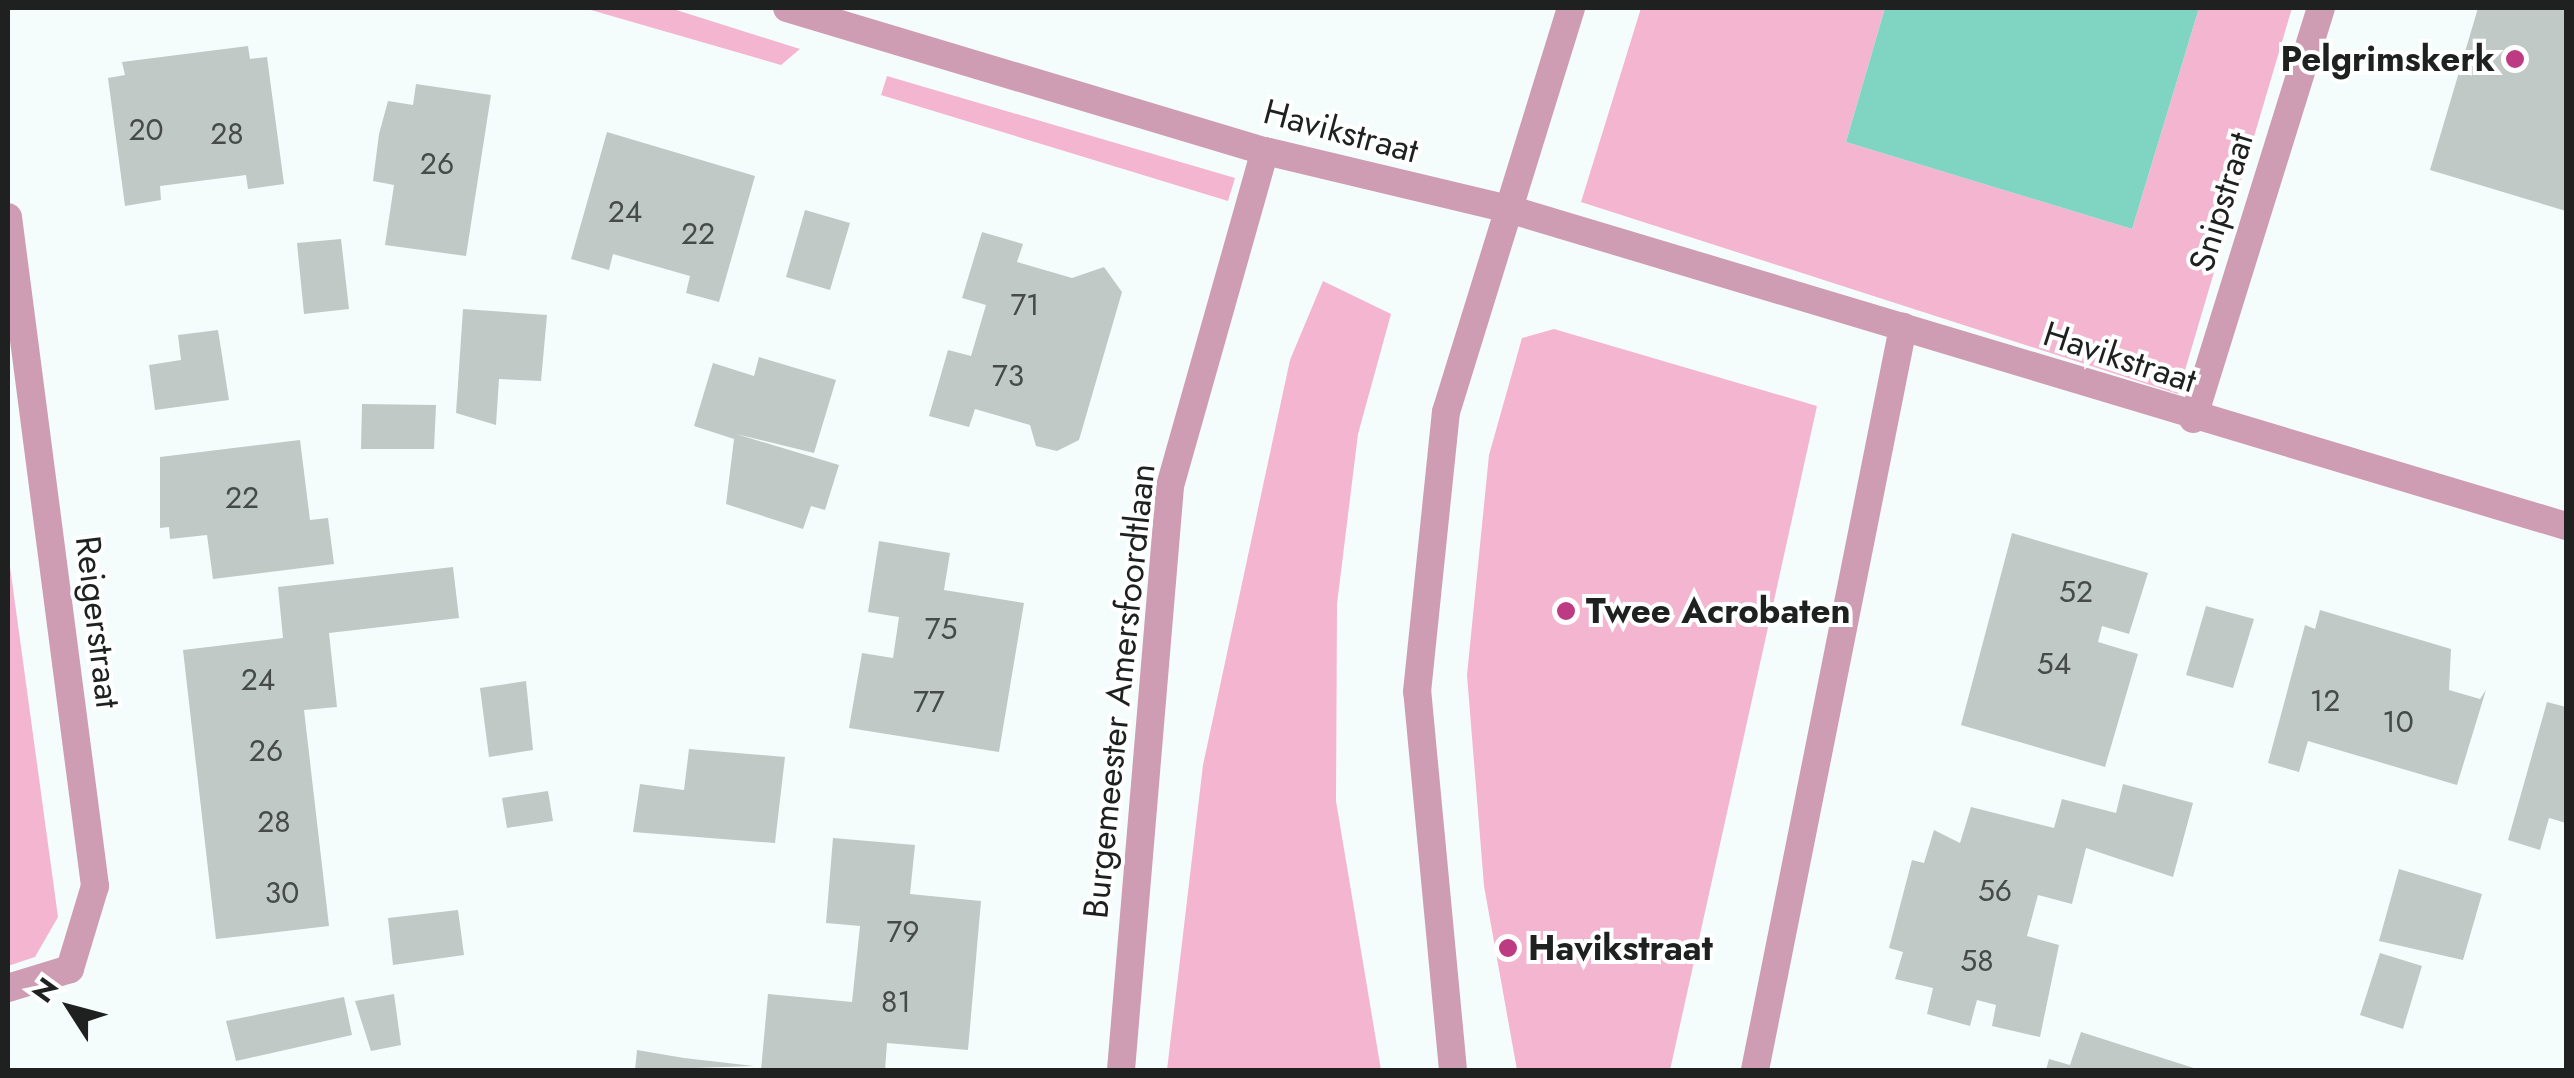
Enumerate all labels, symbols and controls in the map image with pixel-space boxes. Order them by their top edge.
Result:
place label: Pelgrimskerk [2280,38,2495,80]
marker: Pelgrimskerk [2504,48,2526,70]
street label: Havikstraat [1259,90,1423,172]
house number: 20 [128,112,164,148]
house number: 28 [210,116,244,152]
street label: Snipstraat [2180,127,2262,277]
house number: 26 [420,146,454,182]
house number: 24 [608,194,642,230]
house number: 22 [681,216,715,252]
house number: 71 [1010,287,1040,323]
street label: Havikstraat [2038,313,2202,401]
house number: 73 [992,358,1024,394]
street label: Burgemeester Amersfoordtlaan [1074,462,1164,920]
house number: 22 [225,480,259,516]
street label: Reigerstraat [67,533,129,711]
house number: 52 [2059,574,2093,610]
place label: Twee Acrobaten [1586,590,1851,632]
marker: Twee Acrobaten [1555,600,1577,622]
house number: 75 [925,611,957,647]
house number: 54 [2037,646,2071,682]
house number: 24 [241,662,275,698]
house number: 12 [2310,683,2340,719]
house number: 77 [913,684,945,720]
house number: 10 [2382,704,2414,740]
house number: 26 [249,733,283,769]
house number: 28 [257,804,291,840]
house number: 56 [1978,873,2012,909]
house number: 30 [265,875,299,911]
house number: 79 [886,914,920,950]
place label: Havikstraat [1528,927,1713,969]
marker: Havikstraat [1497,937,1519,959]
house number: 58 [1960,943,1994,979]
north arrow [20,958,120,1058]
text: N [22,969,68,1011]
house number: 81 [881,984,911,1020]

